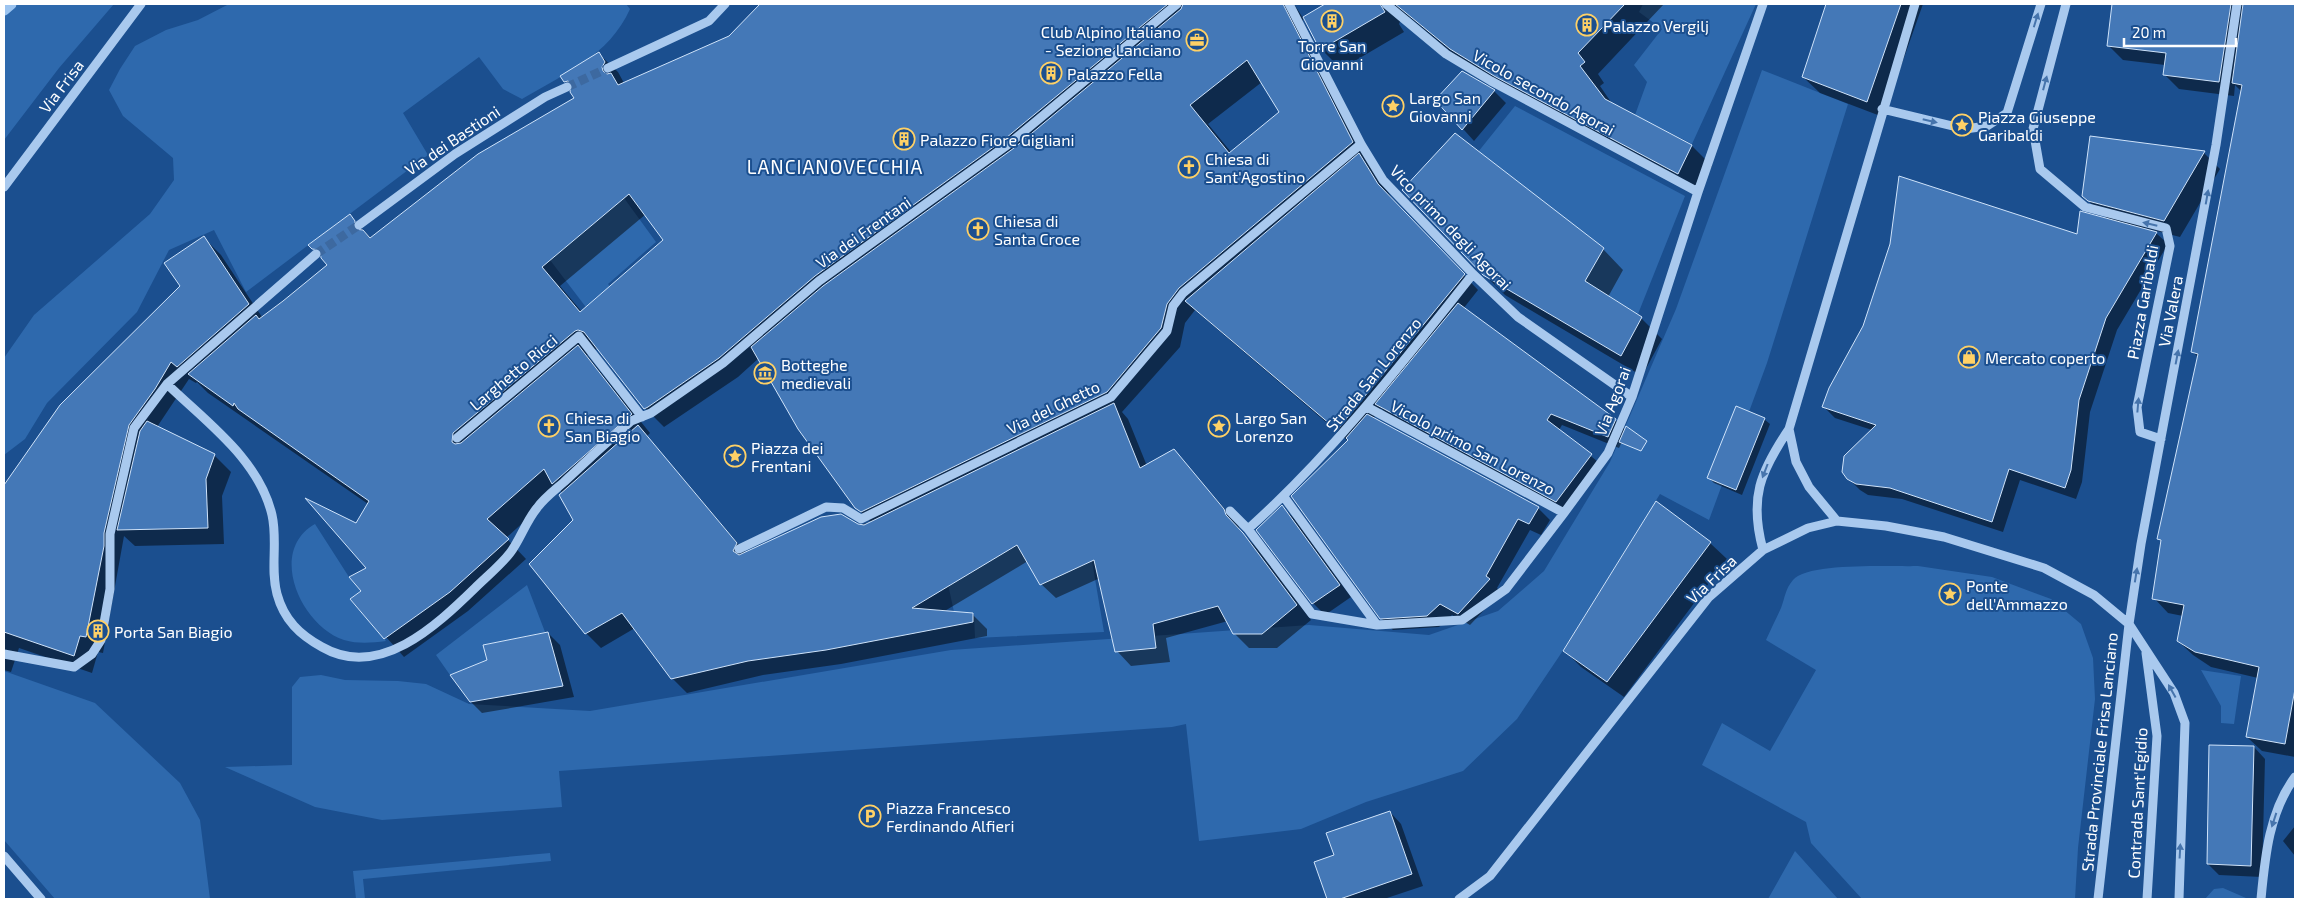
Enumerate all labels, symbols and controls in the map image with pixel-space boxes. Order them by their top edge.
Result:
building icon: Torre San Giovanni [1320,9,1344,33]
one-way arrow [2033,12,2041,27]
building icon: Palazzo Vergilj [1575,13,1599,37]
scale bar [2124,15,2236,47]
place label: Palazzo Vergilj [1603,16,1709,36]
place label: Club Alpino Italiano - Sezione Lanciano [1041,22,1181,59]
text: 20 m [2132,23,2166,41]
office icon: Club Alpino Italiano - Sezione Lanciano [1185,28,1209,52]
place label: Torre San Giovanni [1298,36,1366,73]
street label: Vicolo secondo Agorai [1470,45,1618,139]
street label: Via Frisa [35,56,87,116]
building icon: Palazzo Fella [1039,61,1063,85]
place label: Palazzo Fella [1067,64,1163,83]
one-way arrow [2041,75,2049,90]
place label: Largo San Giovanni [1409,88,1481,125]
place icon: Largo San Giovanni [1381,94,1405,118]
street label: Via dei Bastioni [401,101,503,179]
place label: Piazza Giuseppe Garibaldi [1978,107,2096,144]
place icon: Piazza Giuseppe Garibaldi [1950,113,1974,137]
one-way arrow [1922,117,1937,125]
building icon: Palazzo Fiore Gigliani [892,127,916,151]
place label: Palazzo Fiore Gigliani [920,130,1074,149]
place label: Chiesa di Sant'Agostino [1205,149,1305,186]
district label: LANCIANOVECCHIA [747,155,923,178]
church icon: Chiesa di Sant'Agostino [1177,155,1201,179]
street label: Vico primo degli Agorai [1386,161,1516,293]
one-way arrow [2203,189,2211,205]
street label: Via dei Frentani [812,192,914,272]
place label: Chiesa di Santa Croce [994,211,1080,248]
church icon: Chiesa di Santa Croce [966,217,990,241]
one-way arrow [2143,220,2158,228]
street label: Piazza Garibaldi [2123,243,2161,361]
street label: Via Valera [2154,274,2186,348]
street label: Strada San Lorenzo [1321,313,1425,435]
street label: Larghetto Ricci [465,330,561,414]
shop icon: Mercato coperto [1957,345,1981,369]
place label: Mercato coperto [1985,348,2105,367]
one-way arrow [2173,350,2181,365]
place label: Botteghe medievali [781,355,851,392]
museum icon: Botteghe medievali [753,361,777,385]
street label: Via Agorai [1590,364,1634,438]
street label: Via del Ghetto [1003,376,1103,438]
street label: Vicolo primo San Lorenzo [1388,396,1558,498]
one-way arrow [2135,397,2143,413]
place label: Chiesa di San Biagio [565,408,640,445]
place label: Largo San Lorenzo [1235,408,1307,445]
church icon: Chiesa di San Biagio [537,414,561,438]
place icon: Largo San Lorenzo [1207,414,1231,438]
place label: Piazza dei Frentani [751,438,824,475]
place icon: Piazza dei Frentani [723,444,747,468]
one-way arrow [1761,464,1769,479]
street label: Via Frisa [1682,551,1740,607]
one-way arrow [2132,567,2140,583]
place label: Ponte dell'Ammazzo [1966,576,2068,613]
place icon: Ponte dell'Ammazzo [1938,582,1962,606]
building icon: Porta San Biagio [86,619,110,643]
place label: Porta San Biagio [114,622,233,641]
street label: Strada Provinciale Frisa Lanciano [2077,632,2121,872]
one-way arrow [2168,683,2176,698]
street label: Contrada Sant'Egidio [2124,727,2150,879]
place label: Piazza Francesco Ferdinando Alfieri [886,798,1014,835]
parking icon: Piazza Francesco Ferdinando Alfieri [858,804,882,828]
one-way arrow [2269,813,2277,828]
one-way arrow [2176,842,2184,858]

